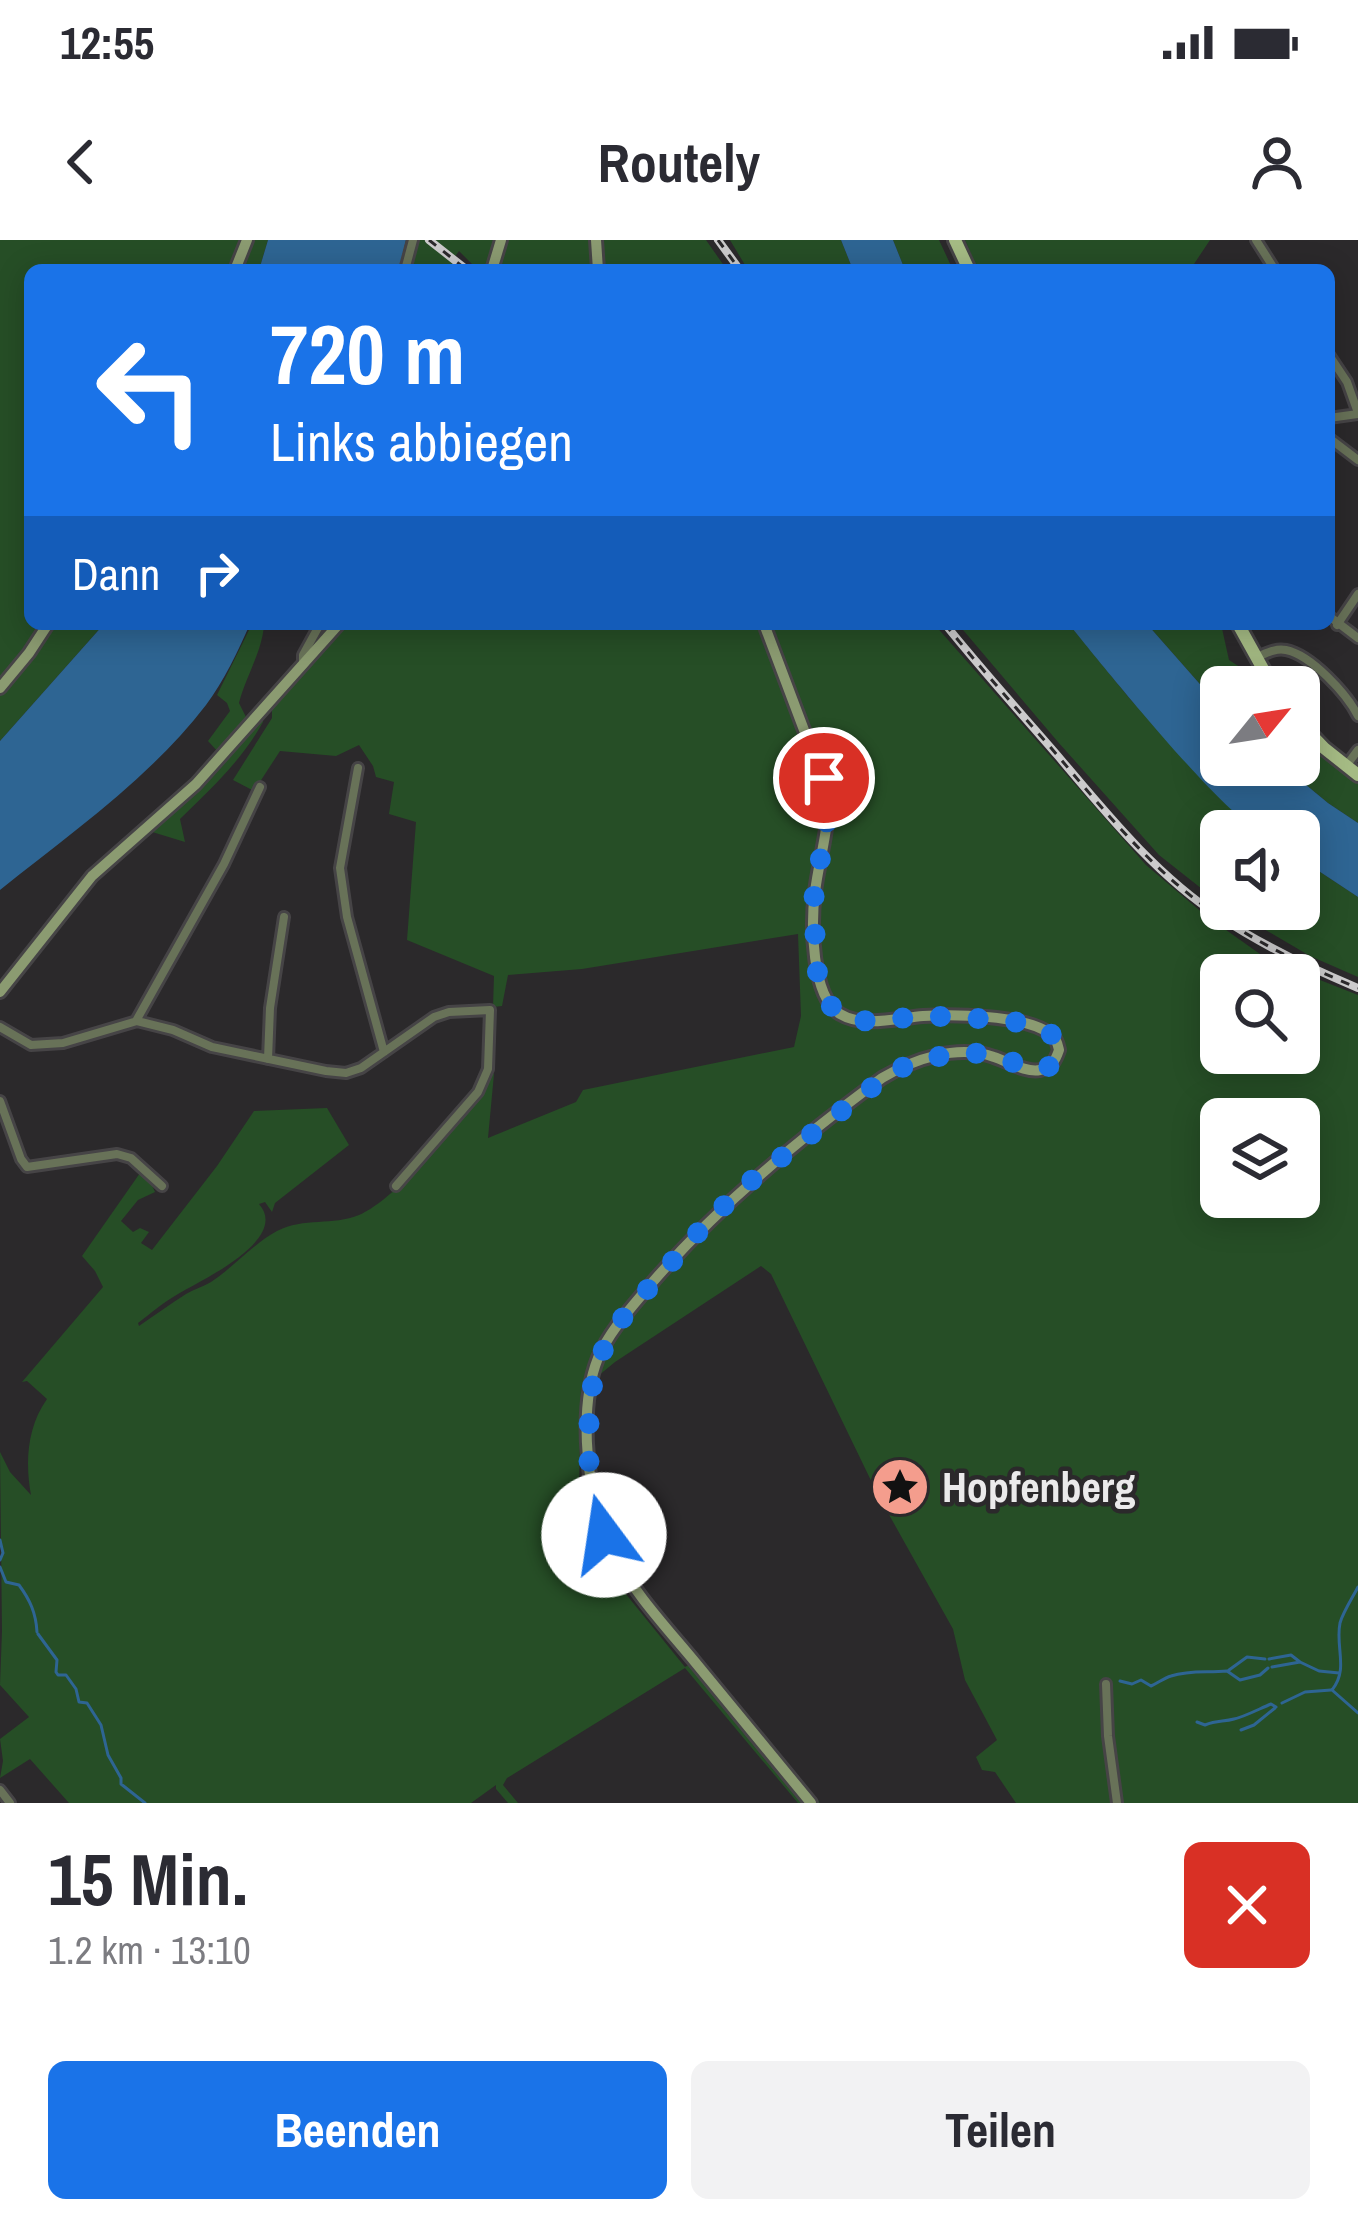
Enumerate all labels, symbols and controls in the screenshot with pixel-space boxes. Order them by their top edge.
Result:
text: 12:55 [60,12,154,73]
text: Routely [598,126,760,199]
icon: back [48,129,114,195]
icon: person [1244,129,1310,195]
text: 720 m [270,297,465,410]
icon: left [72,312,228,468]
text: Links abbiegen [270,405,573,478]
icon: right [184,540,250,606]
text: Dann [72,543,160,604]
north arrow [1200,666,1320,786]
map controls [1200,666,1320,1218]
pin [773,727,875,829]
icon: arrive [791,745,857,811]
button: sound [1200,810,1320,930]
button: search [1200,954,1320,1074]
button: layers [1200,1098,1320,1218]
place icon: Hopfenberg [869,1456,931,1518]
place label: Hopfenberg [942,1459,1135,1515]
position arrow [541,1472,667,1598]
text: 15 Min. [48,1830,248,1927]
button: close [1184,1842,1310,1968]
text: 1.2 km · 13:10 [48,1924,251,1976]
button: Beenden [48,2061,667,2199]
button: Teilen [691,2061,1310,2199]

